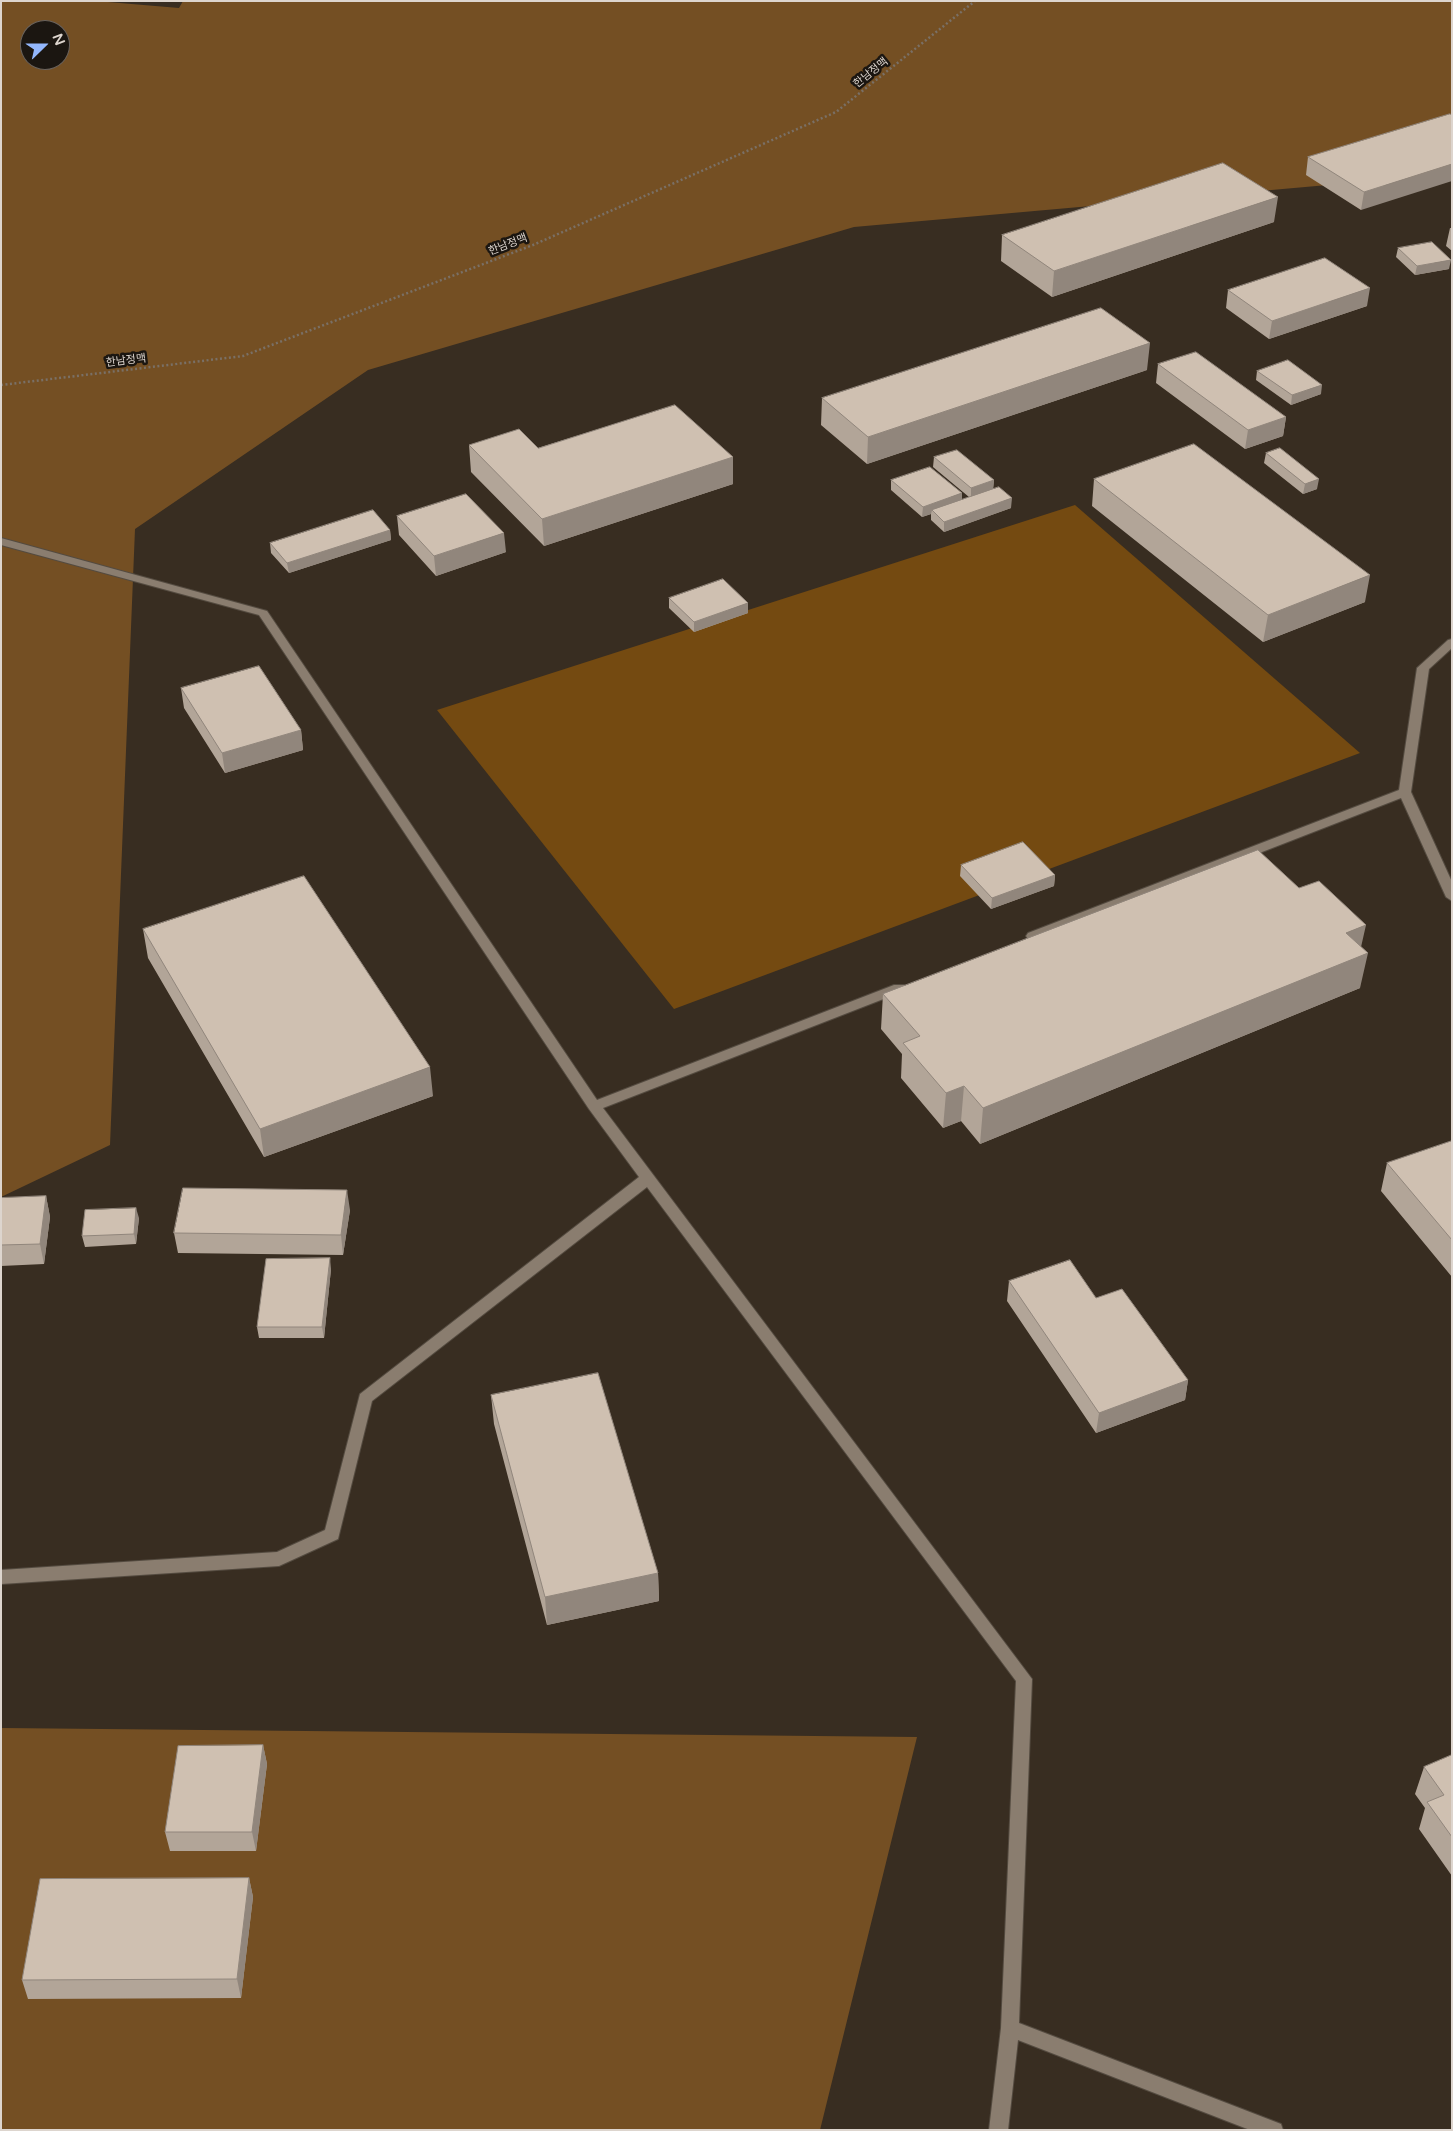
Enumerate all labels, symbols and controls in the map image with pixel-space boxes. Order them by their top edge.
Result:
north arrow [20,20,70,70]
text: N [48,31,68,48]
street label: 한남정맥 [851,55,891,91]
street label: 한남정맥 [487,232,529,258]
street label: 한남정맥 [105,352,147,370]

